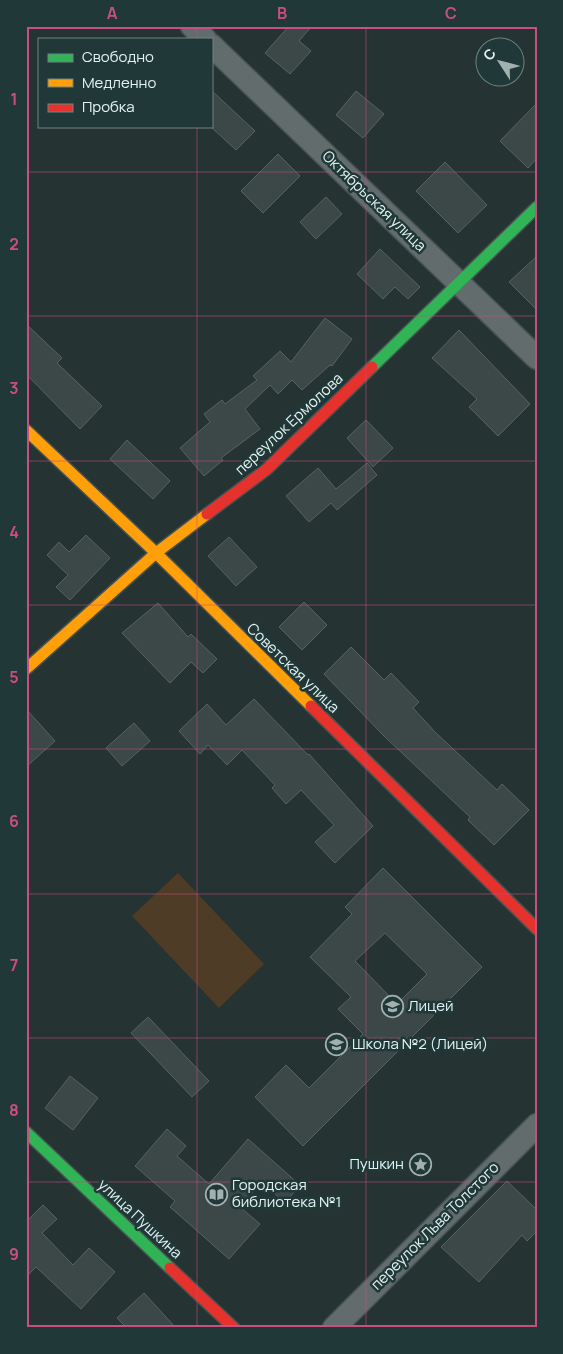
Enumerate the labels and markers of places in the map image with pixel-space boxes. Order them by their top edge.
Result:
school or university icon: Лицей [380,994,404,1018]
place label: Лицей [408,995,454,1016]
school or university icon: Школа №2 (Лицей) [324,1032,348,1056]
place label: Школа №2 (Лицей) [352,1033,488,1054]
place icon: Пушкин [408,1152,432,1176]
place label: Пушкин [349,1153,404,1174]
place label: Городская библиотека №1 [232,1174,341,1212]
library icon: Городская библиотека №1 [204,1182,228,1206]

